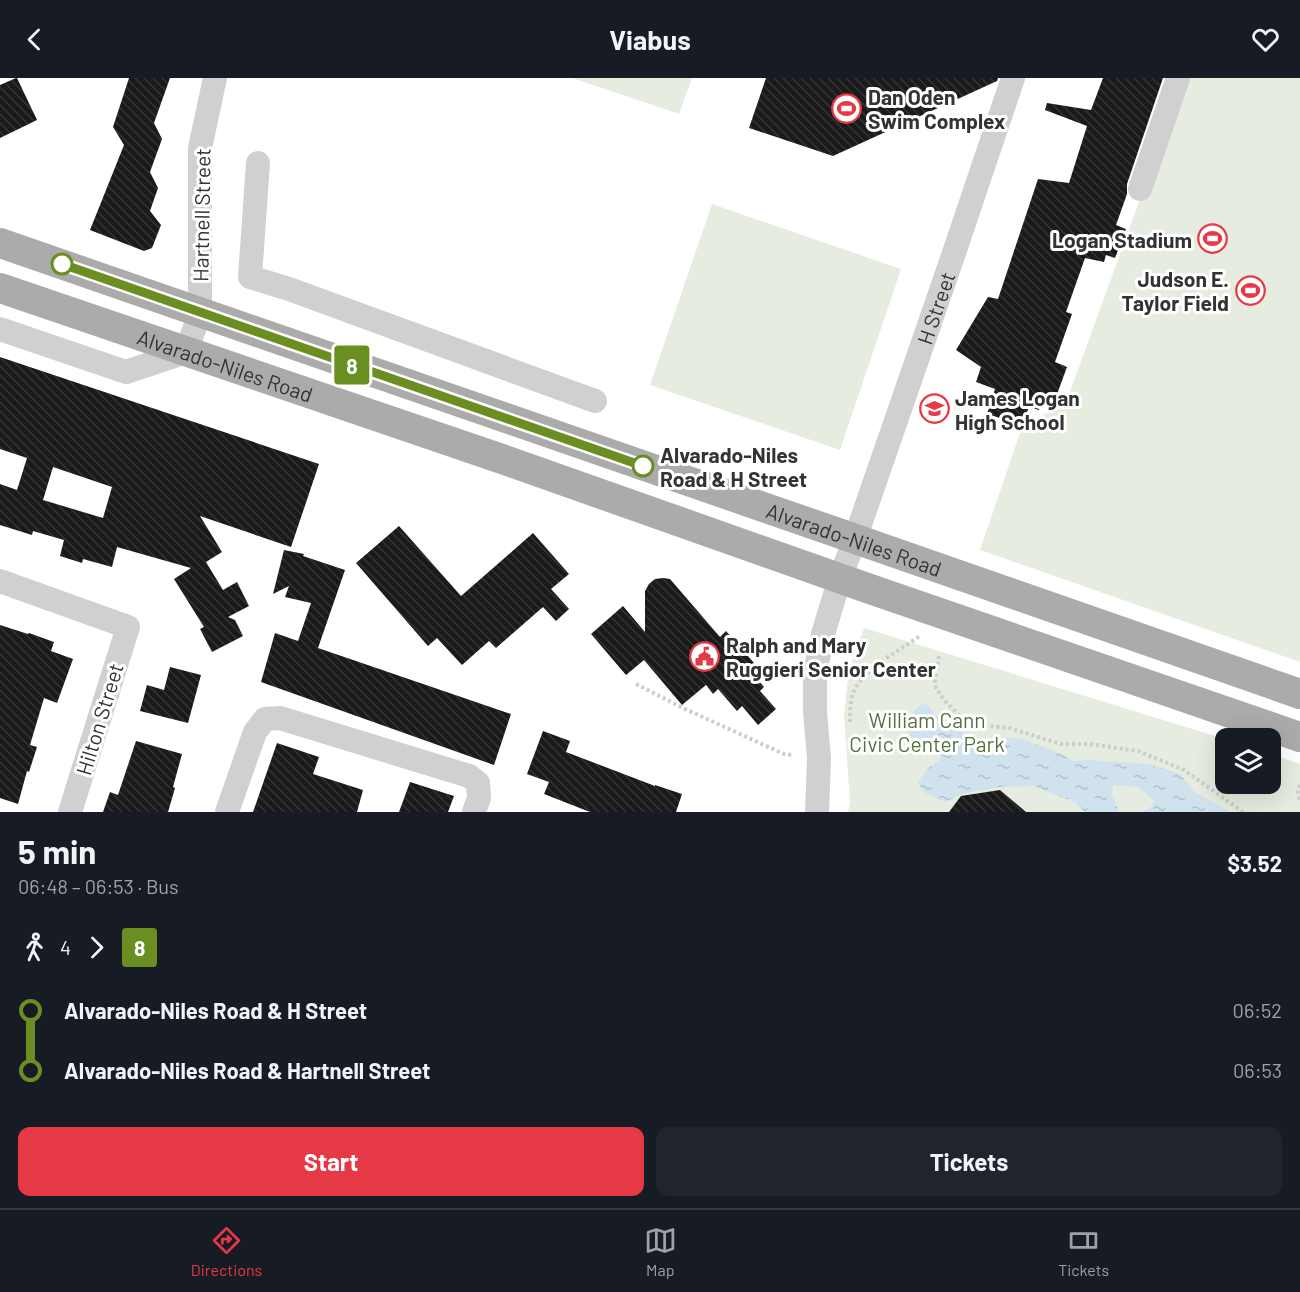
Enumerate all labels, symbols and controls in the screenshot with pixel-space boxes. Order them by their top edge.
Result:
icon: back [18,23,51,56]
text: Viabus [609,23,691,55]
icon: heart [1249,23,1282,56]
place label: Dan Oden Swim Complex [868,84,1005,133]
sports icon: Dan Oden Swim Complex [831,92,863,124]
street label: Hartnell Street [187,148,215,282]
sports icon: Logan Stadium [1197,223,1229,255]
place label: Logan Stadium [1052,227,1192,252]
unlabelled marker [51,253,73,275]
place label: Judson E. Taylor Field [1121,266,1229,315]
street label: H Street [911,268,959,347]
sports icon: Judson E. Taylor Field [1234,274,1266,306]
street label: Alvarado-Niles Road [134,323,316,406]
line badge: 8 [332,346,372,384]
text: 8 [346,353,358,378]
place label: James Logan High School [955,385,1080,434]
school or university icon: James Logan High School [918,393,950,425]
place label: Alvarado-Niles Road & H Street [660,442,807,491]
marker: Alvarado-Niles Road & H Street [632,455,654,477]
street label: Alvarado-Niles Road [763,497,945,581]
place label: Ralph and Mary Ruggieri Senior Center [726,632,936,681]
public building icon: Ralph and Mary Ruggieri Senior Center [689,640,721,672]
street label: Hilton Street [70,660,128,778]
park label: William Cann Civic Center Park [849,707,1005,756]
map controls [1215,728,1281,794]
button: layers [1215,728,1281,794]
text: 5 min [18,831,96,871]
text: $3.52 [1227,850,1282,876]
text: 06:48 – 06:53 · Bus [18,874,179,898]
icon: walk [18,931,51,964]
icon: forward [80,931,113,964]
text: 4 [60,935,71,959]
text: 8 [134,935,145,960]
text: Alvarado-Niles Road & H Street [64,997,367,1023]
text: 06:52 [1233,998,1282,1022]
text: Alvarado-Niles Road & Hartnell Street [64,1057,430,1083]
text: 06:53 [1233,1058,1282,1082]
button: Start [18,1127,644,1196]
button: Tickets [656,1127,1282,1196]
tab: Directions [191,1224,262,1279]
tab: Map [644,1224,677,1279]
tab: Tickets [1058,1224,1109,1279]

